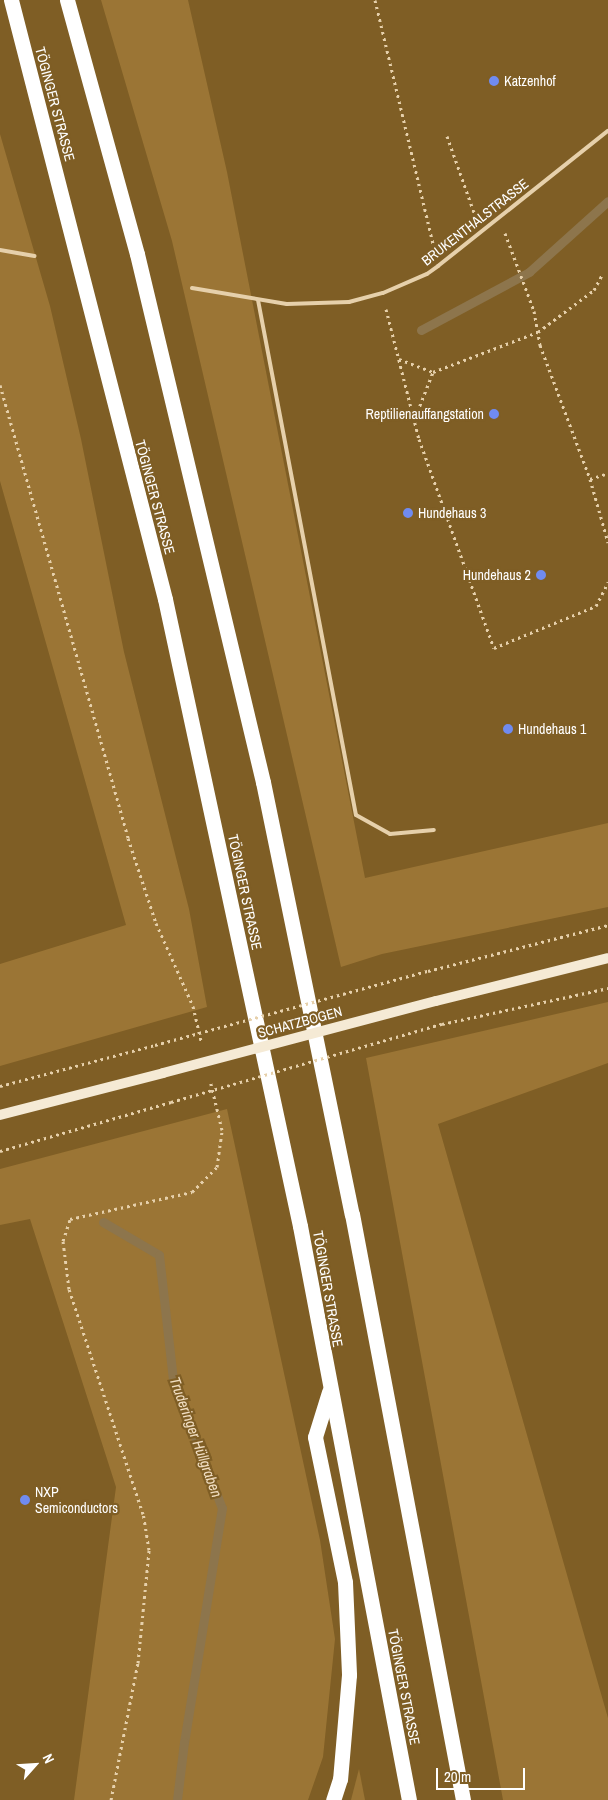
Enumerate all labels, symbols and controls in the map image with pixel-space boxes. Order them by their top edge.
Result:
street label: TÖGINGER STRASSE [32,45,78,163]
place label: Katzenhof [504,73,556,89]
marker: Katzenhof [488,75,500,87]
street label: BRUKENTHALSTRASSE [418,175,532,269]
place label: Reptilienauffangstation [365,406,484,422]
marker: Reptilienauffangstation [488,408,500,420]
street label: TÖGINGER STRASSE [132,438,178,556]
place label: Hundehaus 3 [418,505,486,521]
marker: Hundehaus 3 [402,507,414,519]
place label: Hundehaus 2 [463,567,531,583]
marker: Hundehaus 2 [535,569,547,581]
place label: Hundehaus 1 [518,721,586,737]
marker: Hundehaus 1 [502,723,514,735]
street label: TÖGINGER STRASSE [225,833,265,951]
street label: SCHATZBOGEN [256,1003,344,1041]
street label: TÖGINGER STRASSE [309,1230,347,1348]
water label: Truderinger Hüllgraben [166,1374,226,1500]
place label: NXP Semiconductors [35,1484,118,1516]
marker: NXP Semiconductors [19,1494,31,1506]
street label: TÖGINGER STRASSE [385,1628,423,1746]
north arrow [10,1740,60,1790]
text: N [39,1751,58,1766]
scale bar [438,1758,527,1790]
text: 20 m [444,1766,471,1787]

